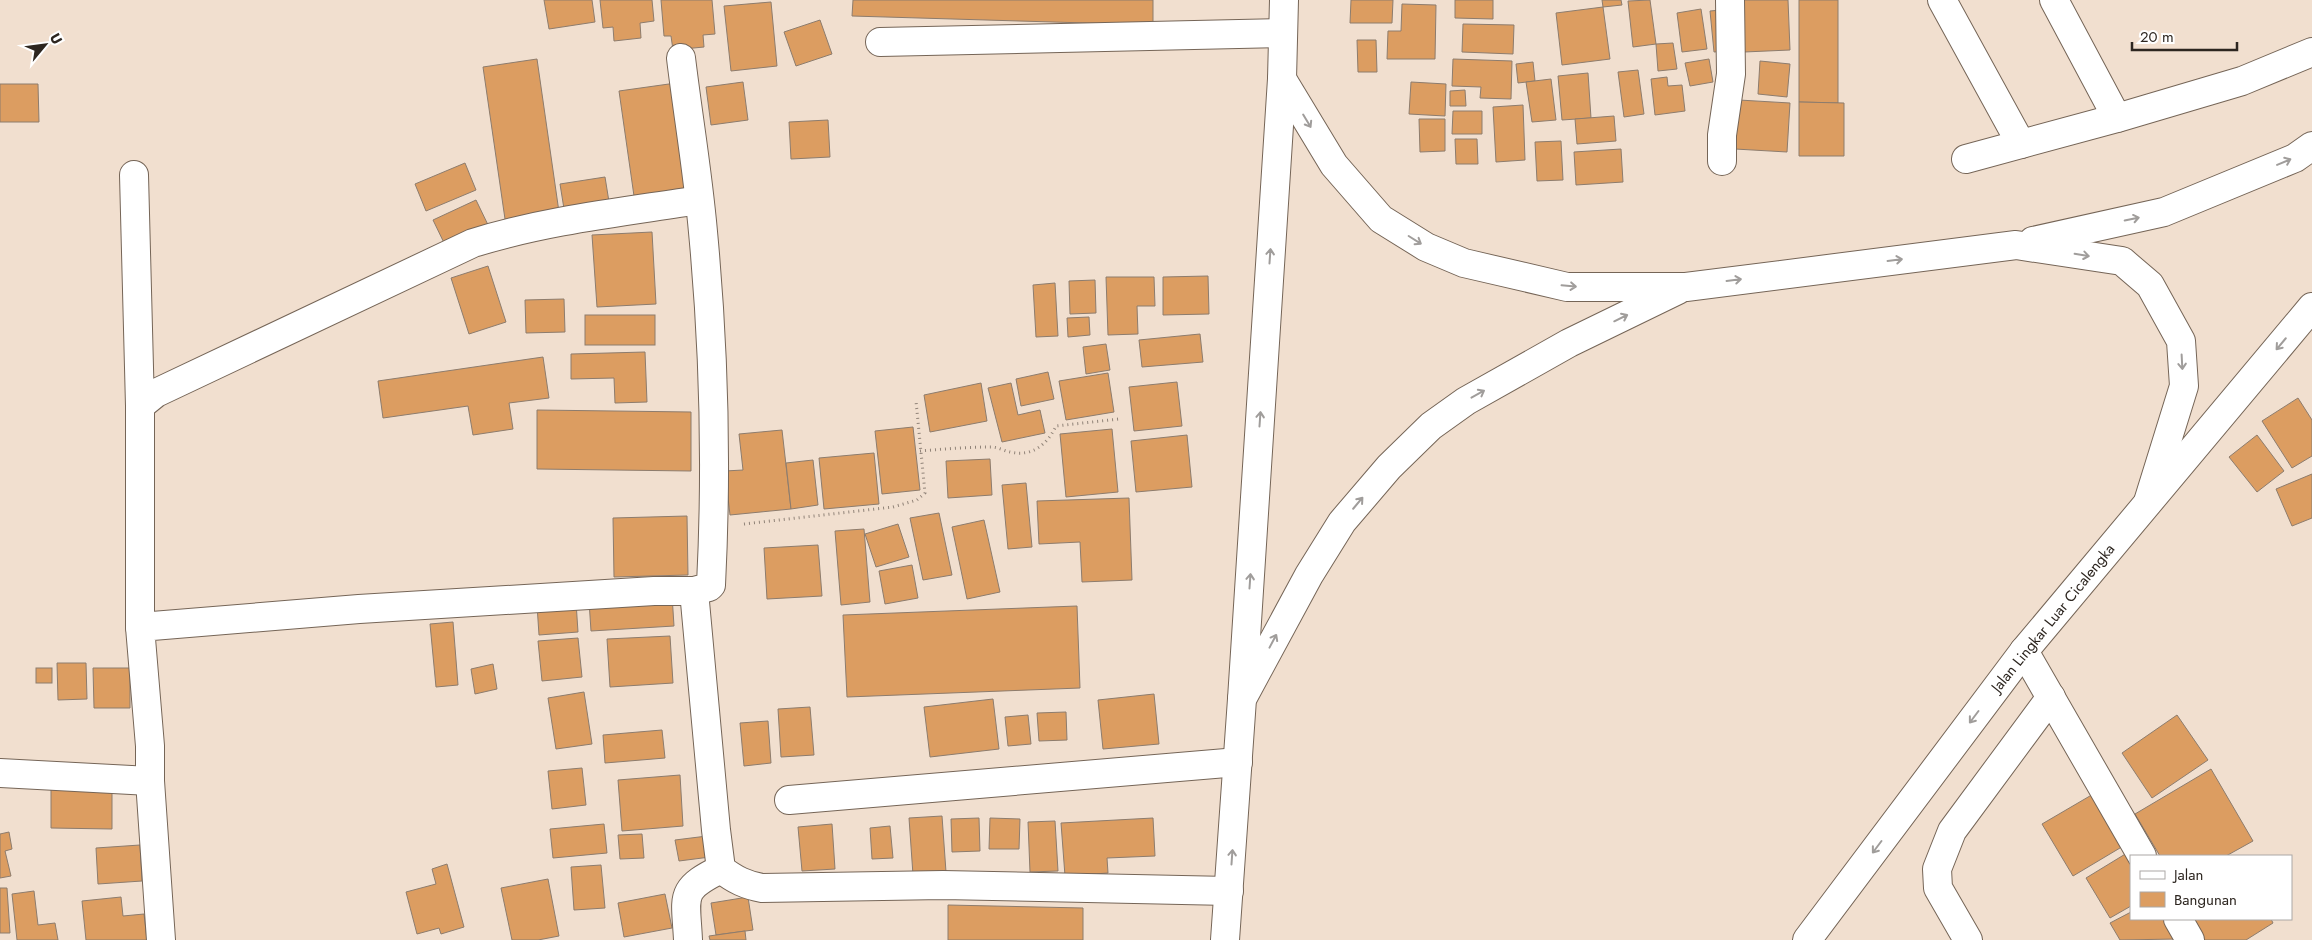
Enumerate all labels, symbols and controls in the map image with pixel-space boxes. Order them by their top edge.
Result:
north arrow [20,20,70,70]
scale bar [2132,20,2237,52]
text: 20 m [2140,26,2174,48]
text: U [45,30,67,48]
one-way arrow [1303,113,1313,127]
one-way arrow [2276,157,2291,166]
one-way arrow [2124,214,2140,223]
one-way arrow [1407,235,1421,245]
one-way arrow [1266,249,1275,265]
one-way arrow [2074,250,2090,260]
one-way arrow [1887,255,1903,265]
one-way arrow [1726,275,1742,285]
one-way arrow [1561,282,1577,291]
one-way arrow [1613,313,1628,322]
one-way arrow [2275,338,2286,351]
one-way arrow [2178,353,2187,369]
one-way arrow [1470,389,1485,399]
one-way arrow [1255,411,1265,427]
one-way arrow [1353,496,1364,509]
street label: Jalan Lingkar Luar Cicalengka [1985,539,2120,699]
one-way arrow [1245,573,1254,589]
one-way arrow [1269,634,1278,649]
one-way arrow [1969,710,1979,724]
one-way arrow [1872,840,1882,854]
one-way arrow [1227,849,1236,865]
legend [2130,855,2292,920]
text: Jalan [2172,864,2203,886]
text: Bangunan [2174,889,2237,911]

